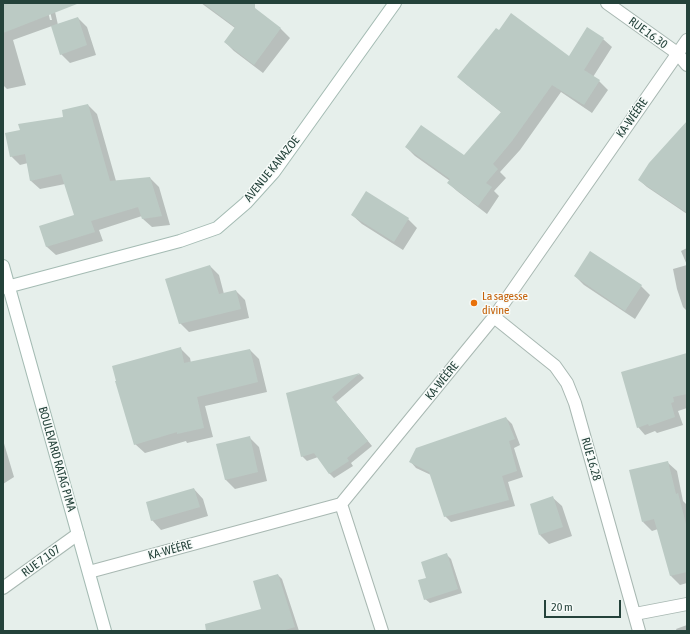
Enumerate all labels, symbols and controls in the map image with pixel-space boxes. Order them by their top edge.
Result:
street label: RUE 16.30 [626,14,670,52]
street label: KA-WÉÉRE [613,96,651,140]
street label: AVENUE KANAZOE [241,133,303,205]
place label: La sagesse divine [482,289,528,317]
marker: La sagesse divine [469,298,479,308]
street label: KA-WÉÉRE [422,359,462,403]
street label: BOULEVARD RATAG PIMA [35,405,79,513]
street label: RUE 16.28 [578,436,604,482]
street label: KA-WÉÉRE [147,537,193,563]
street label: RUE 7.107 [19,542,63,580]
scale bar [546,592,623,618]
text: 20 m [551,600,573,614]

